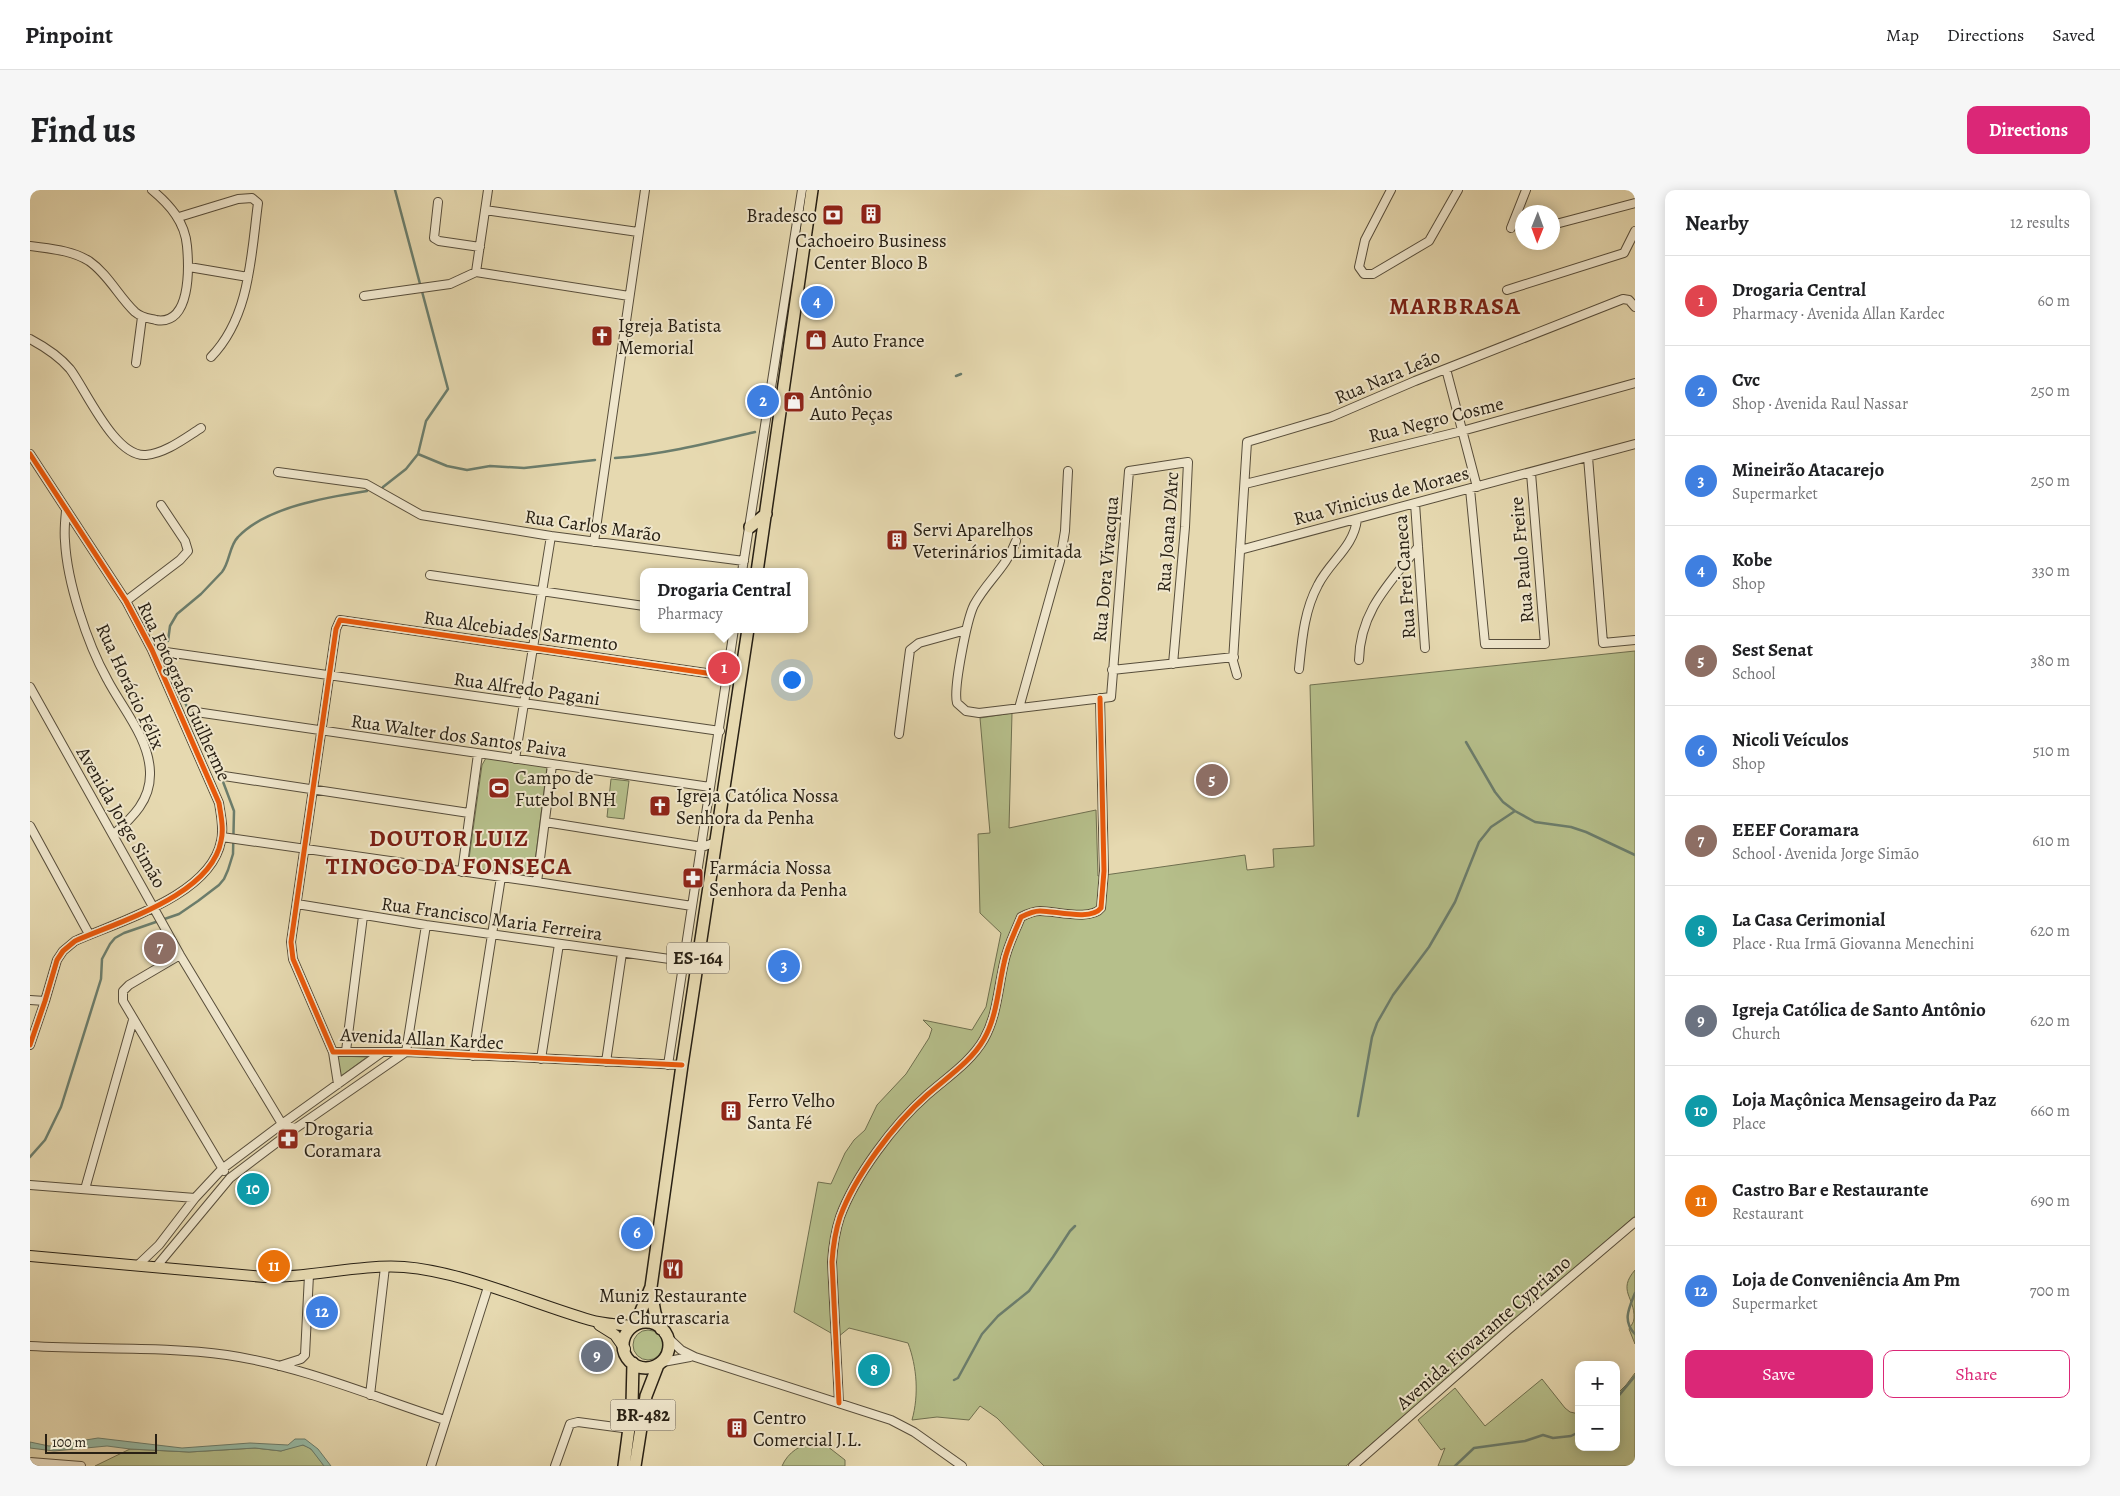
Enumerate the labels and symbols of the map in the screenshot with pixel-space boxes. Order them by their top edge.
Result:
building icon: Cachoeiro Business Center Bloco B [859,202,883,226]
place label: Bradesco [746,203,817,229]
bank icon: Bradesco [821,203,845,227]
north arrow [1515,205,1560,250]
place label: Cachoeiro Business Center Bloco B [795,228,947,276]
pin: 4 [801,283,833,321]
district label: MARBRASA [1389,290,1521,322]
place label: Igreja Batista Memorial [618,313,722,361]
church icon: Igreja Batista Memorial [590,324,614,348]
shop icon: Auto France [804,328,828,352]
place label: Auto France [831,328,924,354]
street label: Rua Nara Leão [1331,343,1444,411]
place label: Antônio Auto Peças [809,379,893,427]
pin: 2 [747,382,779,420]
shop icon: Antônio Auto Peças [782,390,806,414]
street label: Rua Negro Cosme [1366,391,1506,449]
street label: Rua Vinicius de Moraes [1291,460,1472,532]
street label: Rua Joana D'Arc [1151,471,1185,593]
street label: Rua Dora Vivacqua [1087,495,1125,643]
street label: Rua Paulo Freire [1504,496,1540,624]
street label: Rua Carlos Marão [523,504,663,548]
street label: Rua Frei Caneca [1388,514,1422,640]
place label: Servi Aparelhos Veterinários Limitada [912,517,1082,565]
building icon: Servi Aparelhos Veterinários Limitada [885,528,909,552]
street label: Rua Fotógrafo Guilherme [131,597,237,785]
street label: Rua Alcebiades Sarmento [422,604,620,657]
street label: Rua Horácio Félix [90,619,171,754]
pin: 1 [708,649,740,687]
street label: Rua Alfredo Pagani [452,666,602,712]
your location [779,667,805,693]
street label: Rua Walter dos Santos Paiva [349,708,569,764]
street label: Avenida Jorge Simão [70,741,172,893]
pin: 5 [1196,761,1228,799]
place label: Campo de Futebol BNH [515,765,617,813]
sports icon: Campo de Futebol BNH [487,776,511,800]
place label: Igreja Católica Nossa Senhora da Penha [676,783,839,831]
church icon: Igreja Católica Nossa Senhora da Penha [648,794,672,818]
district label: DOUTOR LUIZ TINOCO DA FONSECA [326,822,572,882]
place label: Farmácia Nossa Senhora da Penha [709,855,847,903]
pharmacy icon: Farmácia Nossa Senhora da Penha [681,866,705,890]
street label: Rua Francisco Maria Ferreira [380,891,604,947]
pin: 7 [144,929,176,967]
road number: ES-164 [667,942,729,974]
pin: 3 [768,947,800,985]
street label: Avenida Allan Kardec [339,1022,504,1056]
place label: Ferro Velho Santa Fé [747,1088,835,1136]
building icon: Ferro Velho Santa Fé [719,1099,743,1123]
place label: Drogaria Coramara [304,1116,382,1164]
pharmacy icon: Drogaria Coramara [276,1127,300,1151]
pin: 10 [237,1170,269,1208]
pin: 6 [621,1214,653,1252]
pin: 11 [258,1247,290,1285]
street label: Avenida Fiovarante Cypriano [1390,1250,1576,1416]
restaurant icon: Muniz Restaurante e Churrascaria [661,1257,685,1281]
place label: Muniz Restaurante e Churrascaria [599,1283,747,1331]
pin: 12 [306,1293,338,1331]
pin: 9 [581,1337,613,1375]
pin: 8 [858,1351,890,1389]
road number: BR-482 [610,1400,676,1430]
place label: Centro Comercial J.L. [753,1405,862,1453]
building icon: Centro Comercial J.L. [725,1416,749,1440]
scale bar [45,1431,158,1454]

